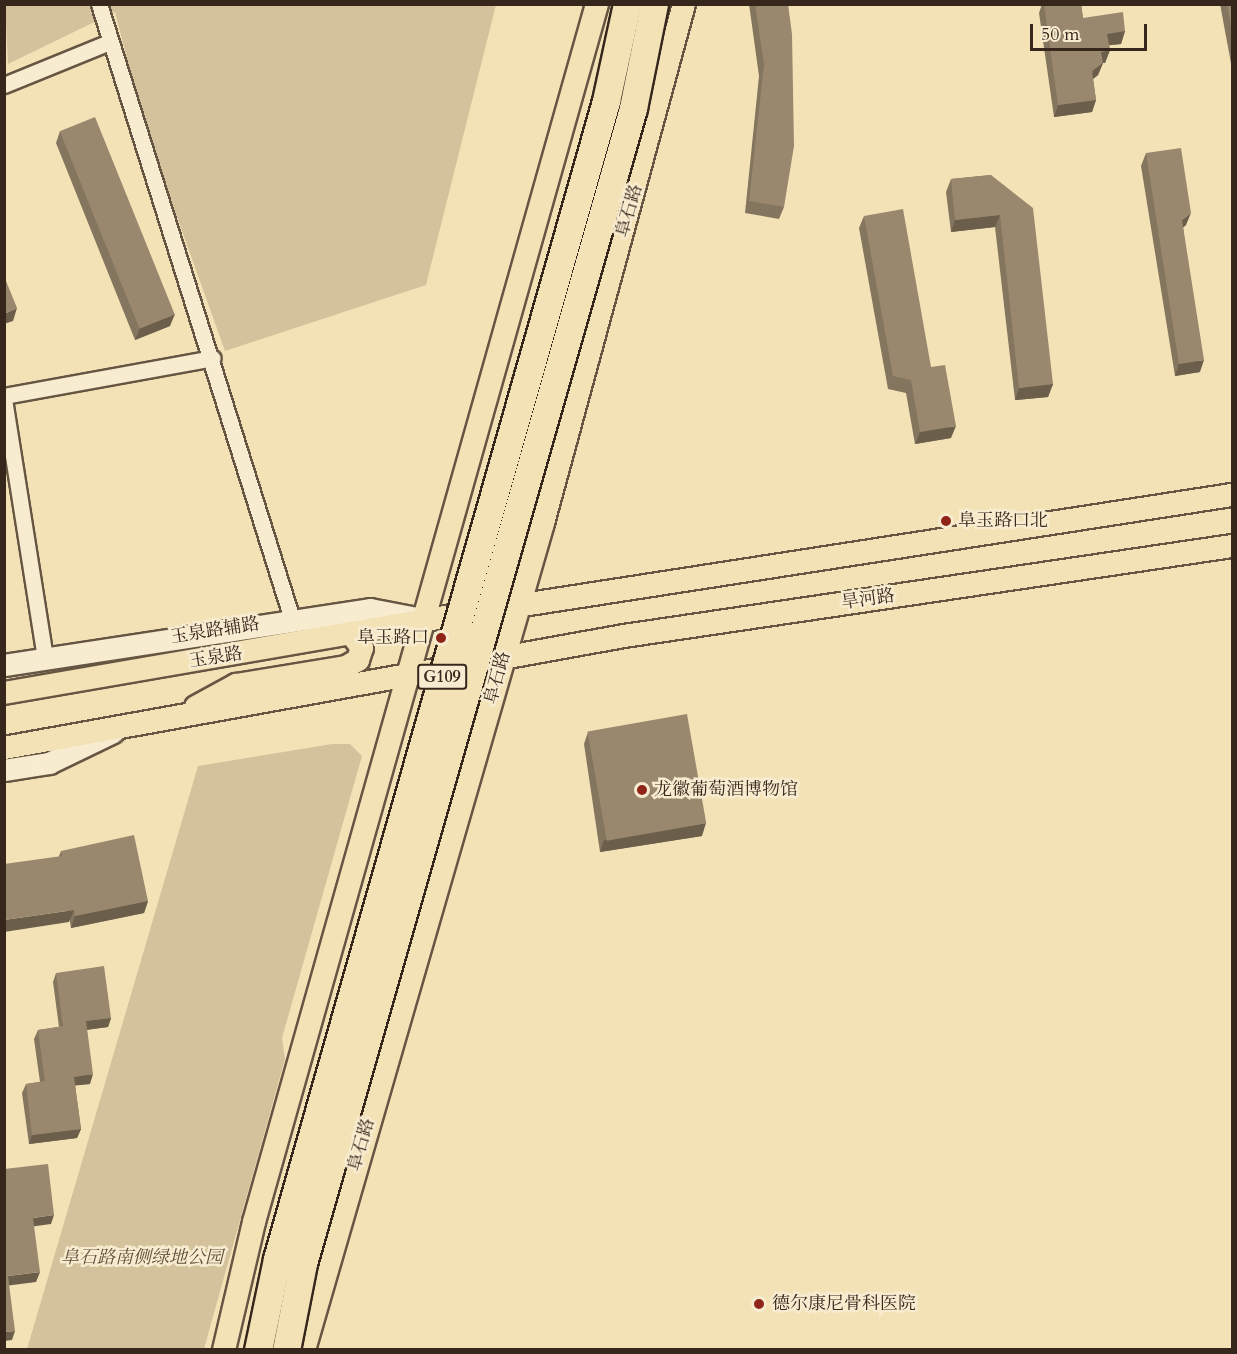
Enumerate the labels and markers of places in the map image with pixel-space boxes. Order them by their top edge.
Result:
place label: 阜玉路口北 [958,510,1048,532]
marker: 阜玉路口北 [939,514,953,528]
place label: 阜玉路口 [357,627,429,649]
marker: 阜玉路口 [434,631,448,645]
place label: 龙徽葡萄酒博物馆 [654,779,798,801]
marker: 龙徽葡萄酒博物馆 [635,783,649,797]
place label: 德尔康尼骨科医院 [772,1293,916,1315]
marker: 德尔康尼骨科医院 [750,1295,768,1313]

